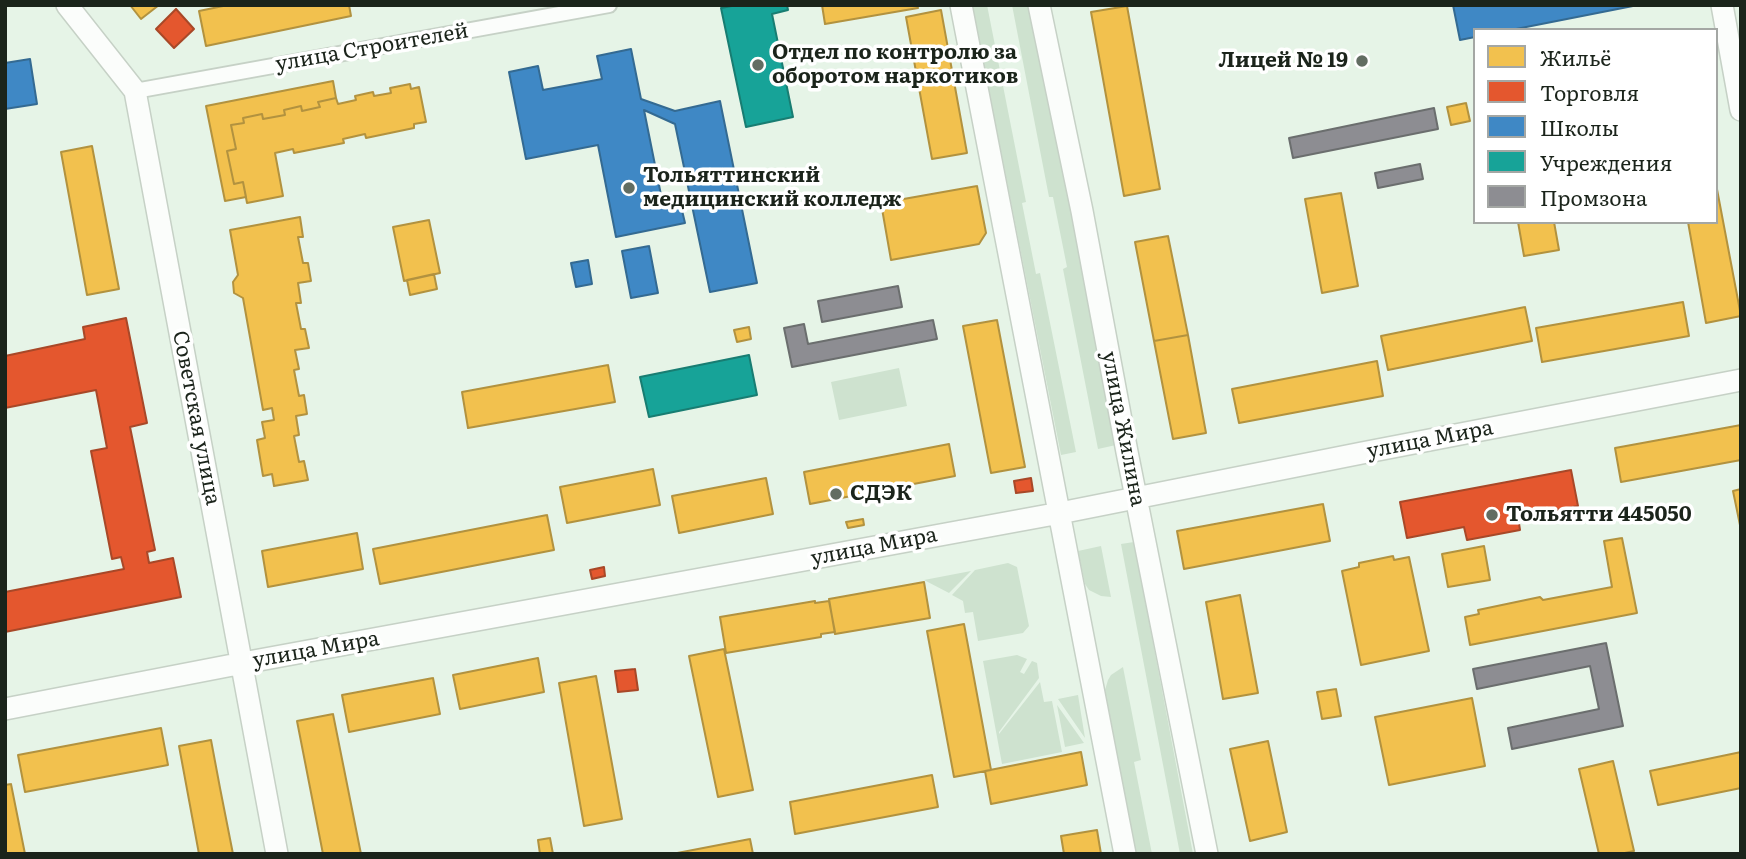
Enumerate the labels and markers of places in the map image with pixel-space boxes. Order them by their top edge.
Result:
place label: Отдел по контролю за оборотом наркотиков [772,40,1018,90]
place label: Лицей № 19 [1219,48,1348,74]
marker: Лицей № 19 [1354,53,1370,69]
marker: Отдел по контролю за оборотом наркотиков [750,57,766,73]
place label: Тольяттинский медицинский колледж [643,163,902,213]
marker: Тольяттинский медицинский колледж [621,180,637,196]
place label: СДЭК [850,481,912,507]
marker: СДЭК [828,486,844,502]
place label: Тольятти 445050 [1506,502,1692,528]
marker: Тольятти 445050 [1484,507,1500,523]

